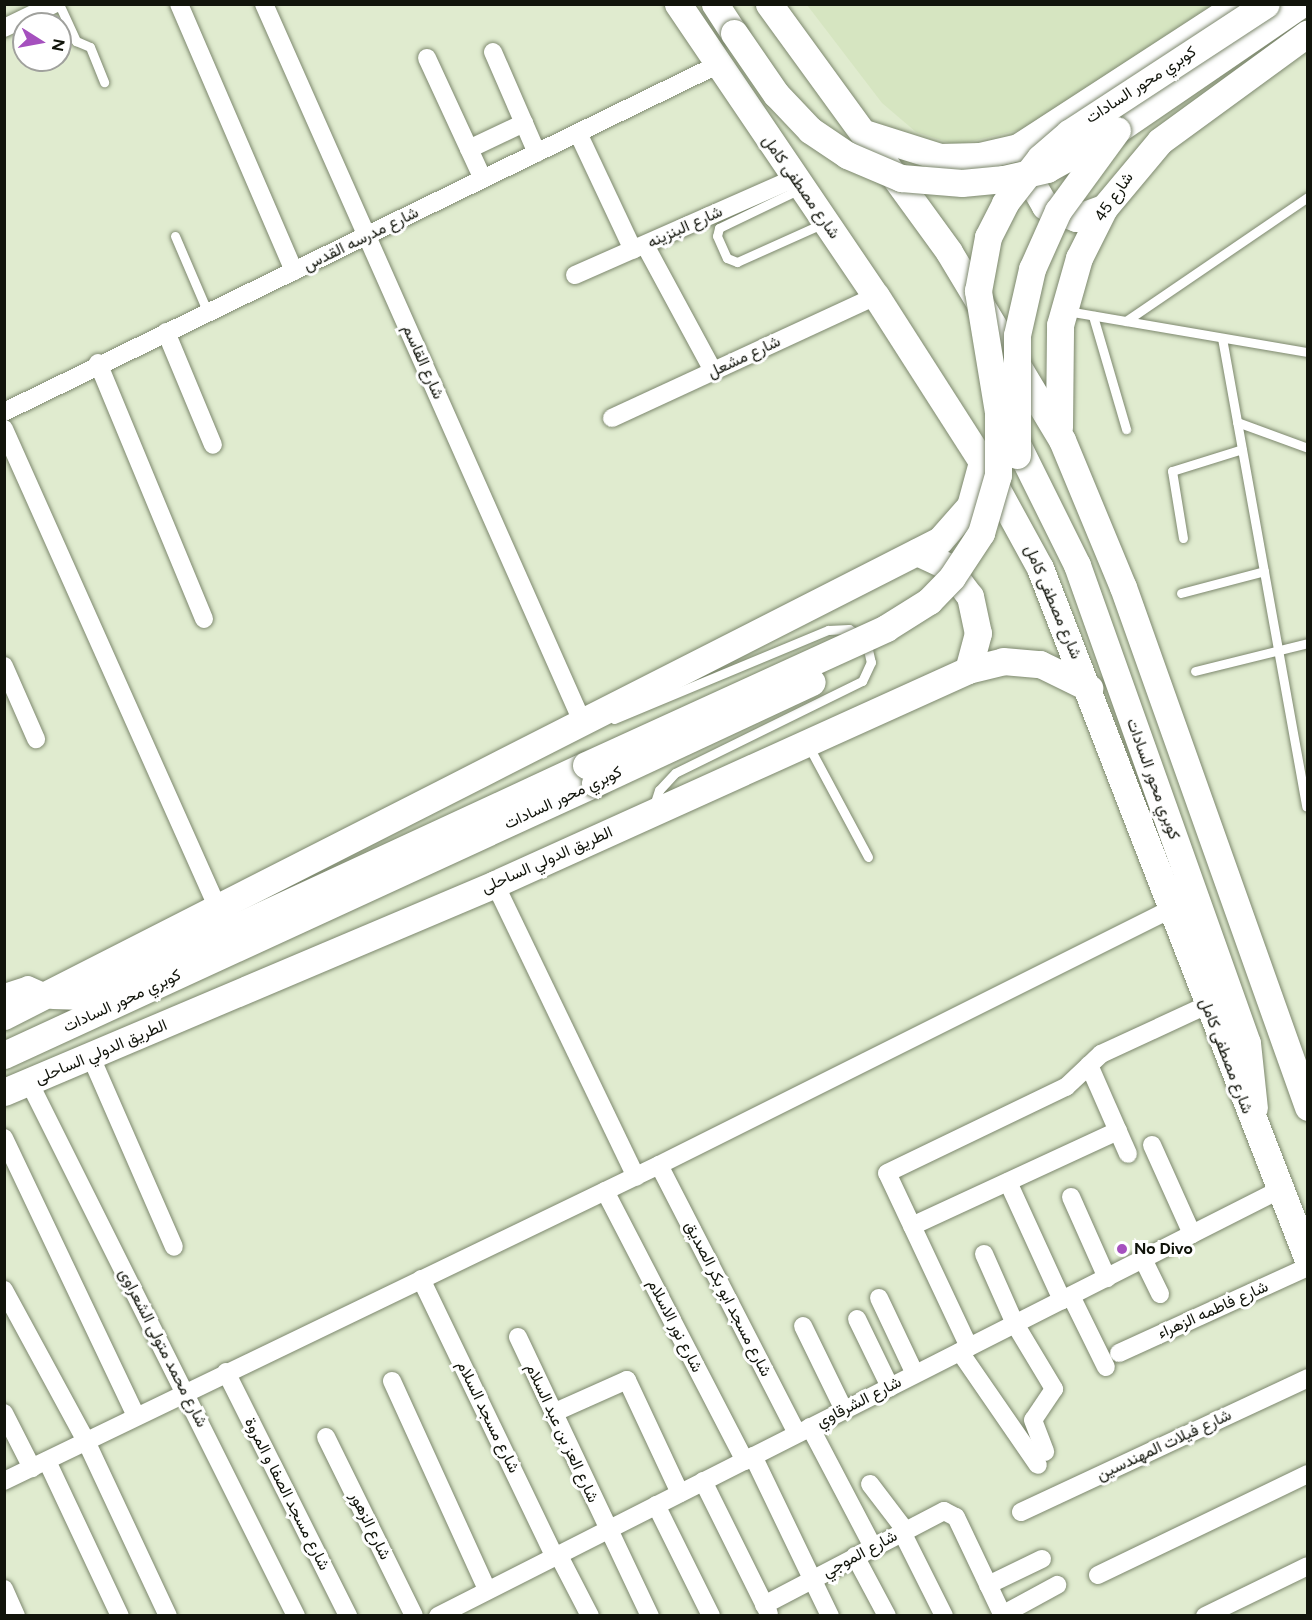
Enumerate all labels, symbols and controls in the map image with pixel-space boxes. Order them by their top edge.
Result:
north arrow [12,12,72,72]
text: N [48,37,69,53]
street label: كوبري محور السادات [1082,42,1200,128]
street label: شارع مصطفى كامل [758,132,844,242]
street label: شارع 45 [1091,169,1137,225]
street label: شارع البنزينه [644,202,726,252]
street label: شارع مدرسه القدس [300,203,422,275]
street label: شارع القاسم [398,322,448,402]
street label: شارع مشعل [705,332,783,382]
street label: شارع مصطفى كامل [1020,542,1086,662]
street label: كوبري محور السادات [1122,716,1184,842]
street label: كوبري محور السادات [501,762,625,834]
street label: الطريق الدولي الساحلى [478,822,616,898]
street label: كوبري محور السادات [60,965,184,1037]
street label: شارع مصطفى كامل [1195,996,1257,1116]
street label: الطريق الدولي الساحلى [32,1015,170,1089]
street label: شارع مسجد ابو بكر الصديق [680,1218,776,1380]
place label: No Divo [1134,1239,1193,1259]
marker: No Divo [1115,1242,1129,1256]
street label: شارع محمد متولى الشعراوى [115,1265,211,1431]
street label: شارع نور الاسلام [643,1276,707,1376]
street label: شارع فاطمه الزهراء [1155,1277,1271,1343]
street label: شارع مسجد السلام [453,1358,523,1476]
street label: شارع العز بن عبد السلام [521,1360,603,1506]
street label: شارع الشرقاوي [813,1372,905,1432]
street label: شارع فيلات المهندسين [1093,1405,1235,1485]
street label: شارع مسجد الصفا و المروة [240,1414,334,1574]
street label: شارع الزهور [345,1489,395,1563]
street label: شارع الموجي [819,1526,901,1582]

